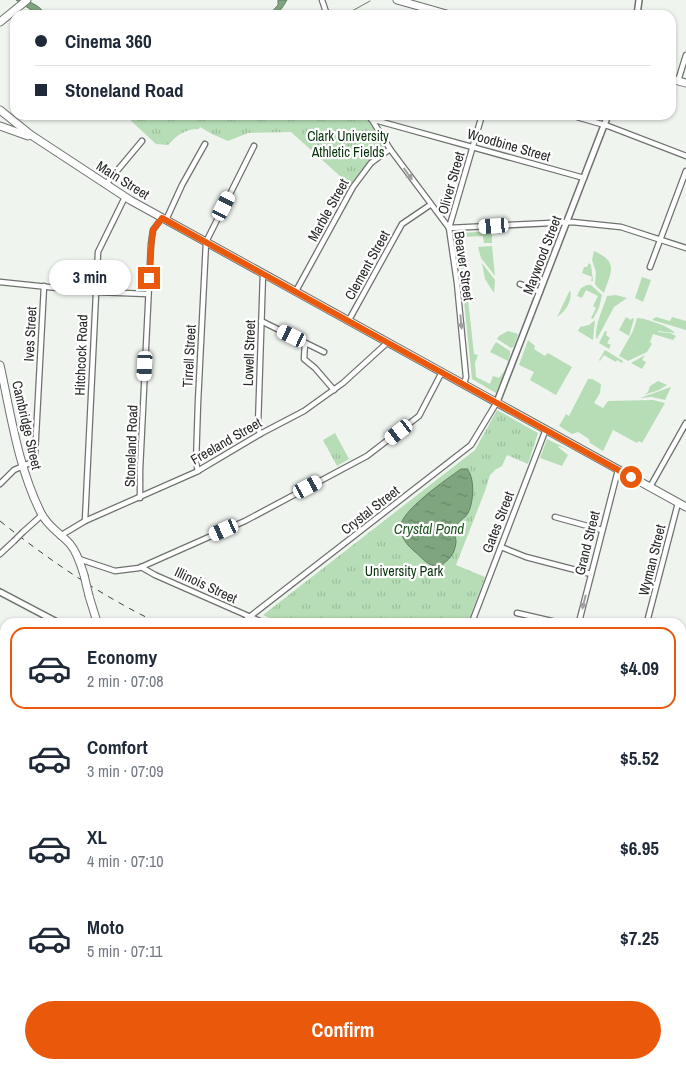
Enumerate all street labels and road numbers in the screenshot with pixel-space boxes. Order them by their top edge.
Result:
street label: Woodbine Street [465,125,553,165]
street label: Oliver Street [433,150,469,216]
street label: Main Street [93,157,153,203]
street label: Marble Street [303,175,353,245]
street label: Maywood Street [519,213,565,297]
street label: Clement Street [341,227,393,303]
street label: Beaver Street [450,230,478,302]
street label: Ives Street [20,306,40,362]
street label: Hitchcock Road [71,314,91,396]
street label: Lowell Street [239,320,259,386]
street label: Tirrell Street [178,324,200,388]
street label: Cambridge Street [8,379,46,471]
street label: Stoneland Road [121,405,141,487]
street label: Freeland Street [187,413,265,469]
street label: Crystal Street [337,481,403,539]
street label: Gates Street [478,489,518,555]
street label: Grand Street [570,509,604,577]
street label: Wyman Street [634,523,670,597]
street label: Illinois Street [172,563,240,607]

